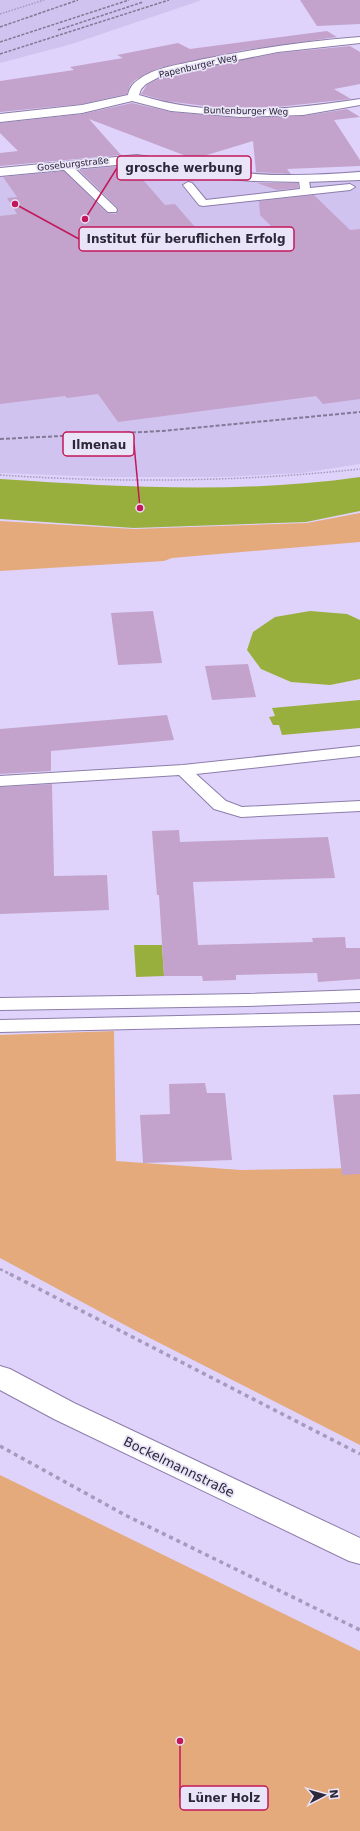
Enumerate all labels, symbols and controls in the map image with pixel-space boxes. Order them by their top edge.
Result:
street label: Papenburger Weg [158,52,238,80]
street label: Buntenburger Weg [204,105,288,117]
street label: Goseburgstraße [37,155,110,173]
callout: grosche werbung [117,156,251,180]
text: grosche werbung [125,161,243,175]
callout: Institut für beruflichen Erfolg [79,227,294,251]
text: Institut für beruflichen Erfolg [86,232,286,246]
callout: Ilmenau [63,432,134,456]
text: Ilmenau [72,438,126,452]
street label: Bockelmannstraße [121,1434,237,1500]
north arrow [304,1775,344,1815]
callout: Lüner Holz [180,1786,268,1810]
text: N [327,1789,340,1799]
text: Lüner Holz [188,1791,260,1805]

